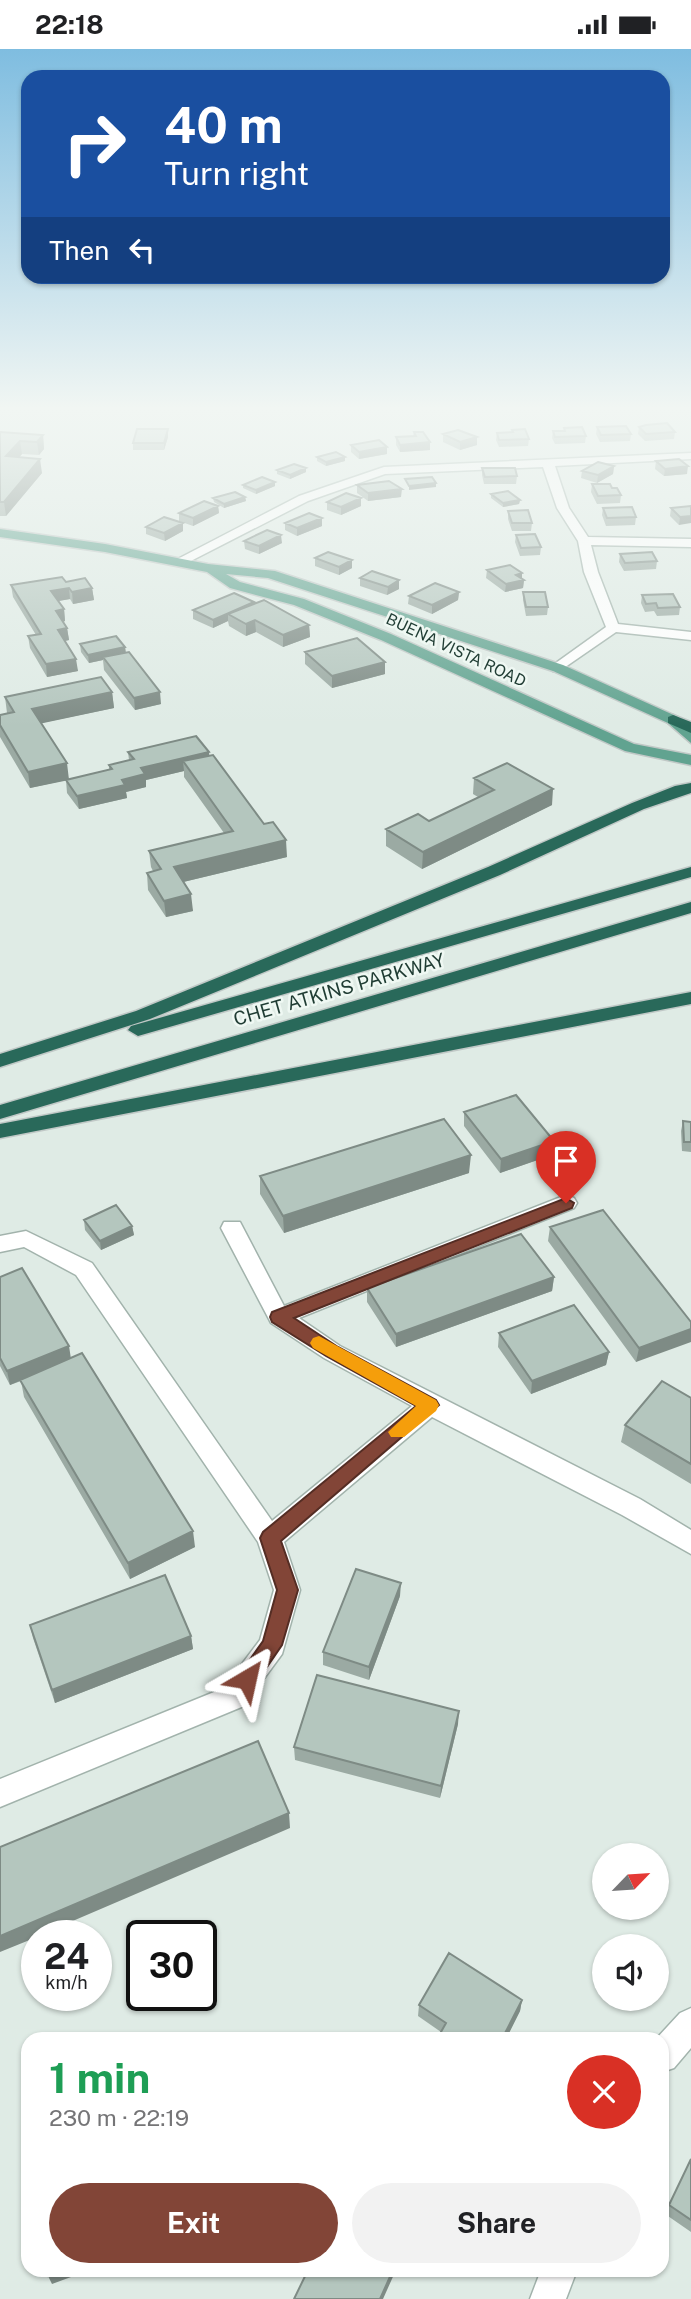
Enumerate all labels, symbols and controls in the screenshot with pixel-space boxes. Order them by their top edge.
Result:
text: 22:18 [35,9,104,40]
text: 40 m [164,96,283,154]
icon: right [49,98,140,189]
text: Turn right [164,155,309,192]
icon: left [123,231,161,269]
text: Then [49,235,109,266]
street label: BUENA VISTA ROAD [383,609,529,691]
street label: CHET ATKINS PARKWAY [231,948,448,1030]
pin [536,1131,596,1203]
icon: arrive [547,1142,585,1180]
position arrow [210,1642,284,1716]
north arrow [592,1843,668,1920]
map controls [592,1843,669,2011]
speed limit sign: 30 [126,1920,217,2011]
button: sound [592,1934,669,2011]
text: 24 [44,1936,89,1977]
text: km/h [45,1972,88,1993]
text: 1 min [49,2053,150,2102]
button: close [567,2055,641,2129]
text: 230 m · 22:19 [49,2104,189,2131]
button: Exit [49,2183,338,2263]
button: Share [352,2183,641,2263]

